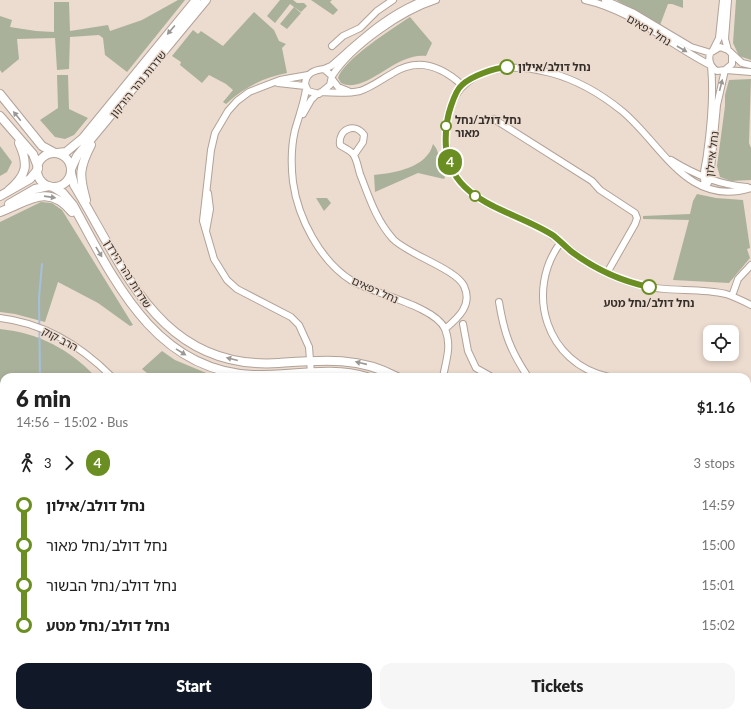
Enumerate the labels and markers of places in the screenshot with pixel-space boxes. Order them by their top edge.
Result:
marker: נחל דולב/אילון [499,59,515,75]
place label: נחל דולב/אילון [518,60,591,73]
place label: נחל דולב/נחל מאור [455,113,521,139]
marker: נחל דולב/נחל מאור [440,120,452,132]
unlabelled marker [469,190,481,202]
marker: נחל דולב/נחל מטע [641,279,657,295]
place label: נחל דולב/נחל מטע [604,296,694,309]

